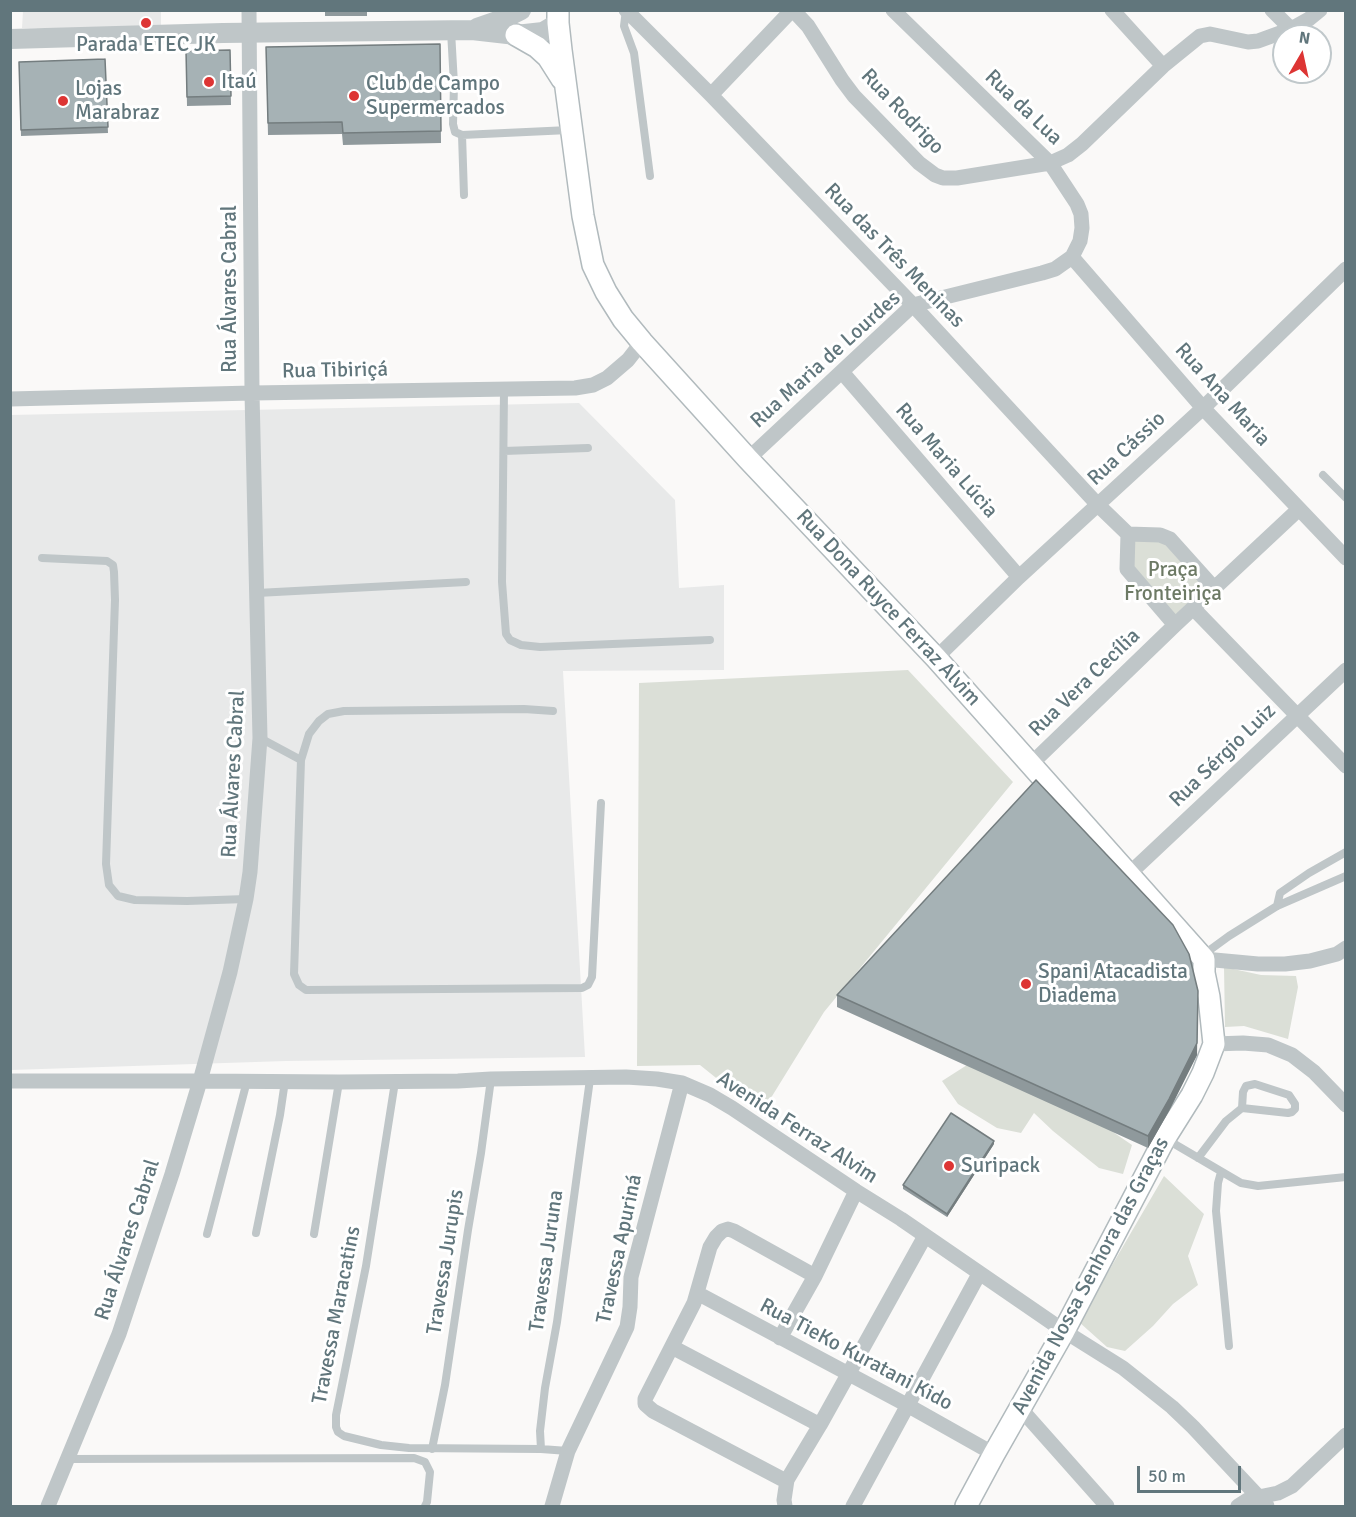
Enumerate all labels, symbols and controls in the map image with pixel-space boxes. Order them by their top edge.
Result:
marker: Parada ETEC JK [139,16,153,30]
north arrow [1272,24,1332,84]
text: N [1297,27,1312,49]
place label: Parada ETEC JK [76,32,216,58]
street label: Rua Rodrigo [855,64,949,160]
street label: Rua da Lua [979,65,1067,151]
place label: Itaú [221,69,257,95]
place label: Club de Campo Supermercados [366,71,505,121]
marker: Itaú [202,75,216,89]
place label: Lojas Marabraz [75,76,160,126]
marker: Club de Campo Supermercados [347,89,361,103]
marker: Lojas Marabraz [56,94,70,108]
street label: Rua das Três Meninas [818,178,970,334]
street label: Rua Álvares Cabral [217,205,243,373]
street label: Rua Maria de Lourdes [746,286,906,434]
street label: Rua Ana Maria [1169,338,1275,452]
street label: Rua Tibiriçá [282,357,388,385]
street label: Rua Maria Lúcia [889,398,1003,524]
street label: Rua Cássio [1083,407,1171,491]
street label: Rua Dona Ruyce Ferraz Alvim [790,505,986,711]
park label: Praça Fronteiriça [1124,557,1222,607]
street label: Rua Vera Cecília [1024,624,1146,742]
street label: Rua Álvares Cabral [217,689,251,859]
street label: Rua Sérgio Luiz [1165,699,1281,813]
place label: Spani Atacadista Diadema [1038,959,1188,1009]
marker: Spani Atacadista Diadema [1019,977,1033,991]
street label: Avenida Ferraz Alvim [712,1067,882,1189]
street label: Avenida Nossa Senhora das Graças [1007,1133,1175,1419]
place label: Suripack [961,1153,1040,1179]
street label: Rua Álvares Cabral [90,1156,166,1324]
marker: Suripack [942,1159,956,1173]
street label: Travessa Apuriná [592,1172,648,1326]
street label: Travessa Jurupis [422,1188,470,1336]
street label: Travessa Juruna [525,1189,569,1333]
street label: Travessa Maracatins [307,1224,367,1406]
street label: Rua TieKo Kuratani Kido [755,1293,957,1417]
scale bar [1140,1454,1244,1492]
text: 50 m [1148,1465,1186,1487]

